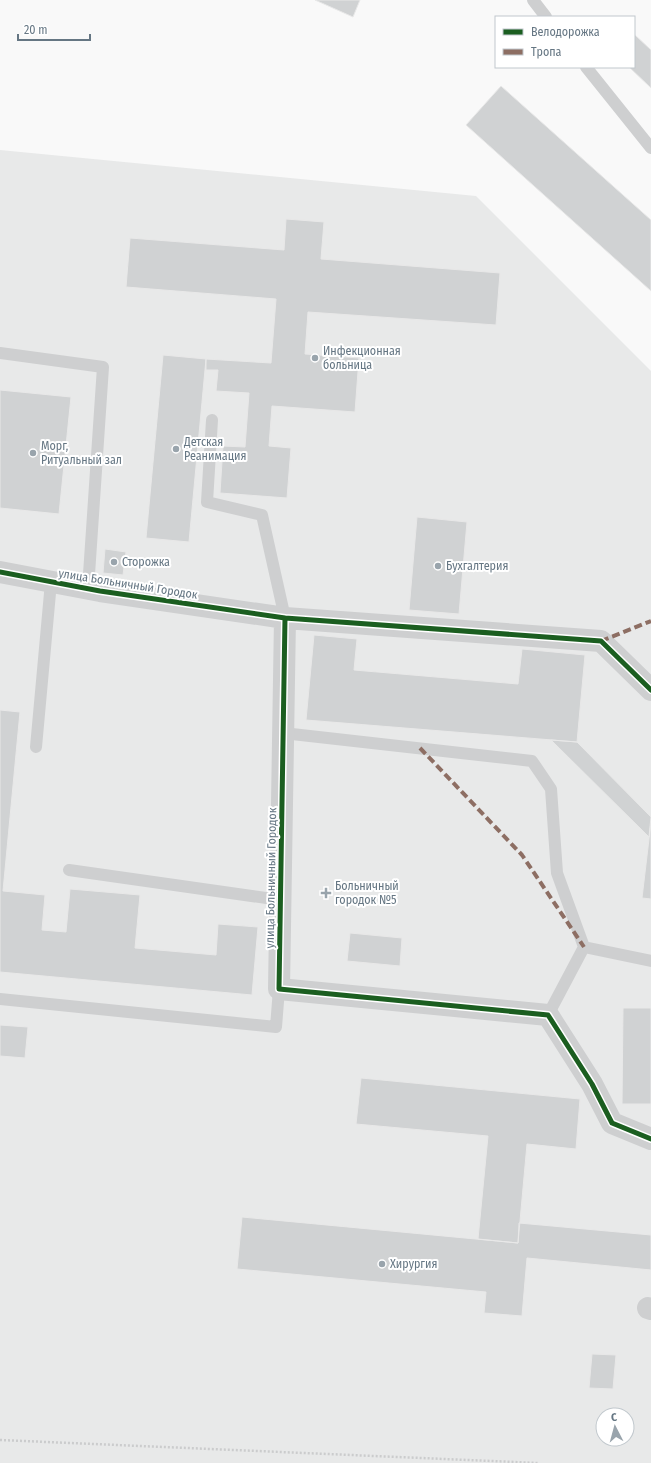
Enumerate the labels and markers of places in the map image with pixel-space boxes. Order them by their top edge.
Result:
place label: Инфекционная больница [323,344,401,372]
marker: Инфекционная больница [310,353,320,363]
place label: Детская Реанимация [183,435,246,463]
place label: Морг, Ритуальный зал [41,439,122,467]
marker: Детская Реанимация [171,444,181,454]
marker: Морг, Ритуальный зал [28,448,38,458]
place label: Сторожка [122,555,170,569]
marker: Сторожка [109,557,119,567]
place label: Бухгалтерия [446,559,508,573]
marker: Бухгалтерия [433,561,443,571]
place label: Больничный городок №5 [335,879,399,907]
marker: Больничный городок №5 [320,887,332,899]
place label: Хирургия [390,1257,437,1271]
marker: Хирургия [377,1259,387,1269]

